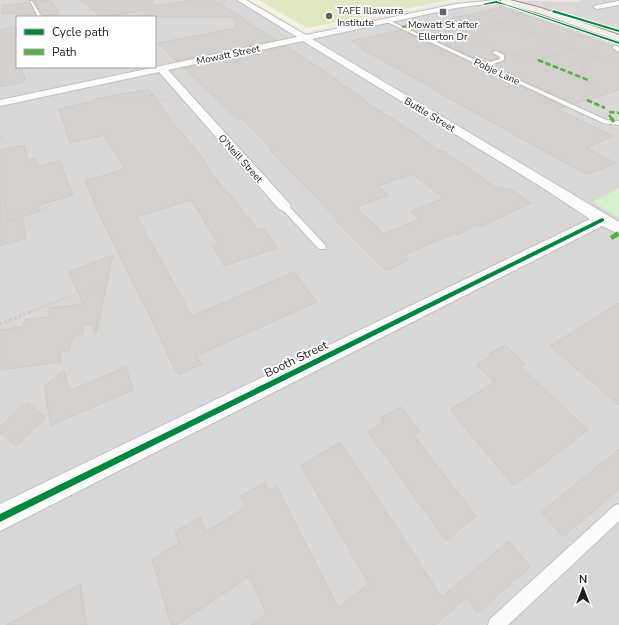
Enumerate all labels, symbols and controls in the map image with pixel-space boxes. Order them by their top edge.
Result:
place label: TAFE Illawarra Institute [337,4,403,30]
marker: Mowatt St after Ellerton Dr [438,7,448,17]
marker: TAFE Illawarra Institute [324,11,334,21]
legend [16,16,156,68]
place label: Mowatt St after Ellerton Dr [408,18,478,44]
text: Cycle path [52,24,109,40]
street label: Mowatt Street [195,41,262,69]
text: Path [52,44,77,60]
street label: Pobje Lane [471,55,522,89]
street label: Buttle Street [401,94,458,136]
street label: O'Neill Street [215,131,266,186]
street label: Booth Street [262,337,331,381]
north arrow [563,569,603,609]
text: N [579,572,587,587]

